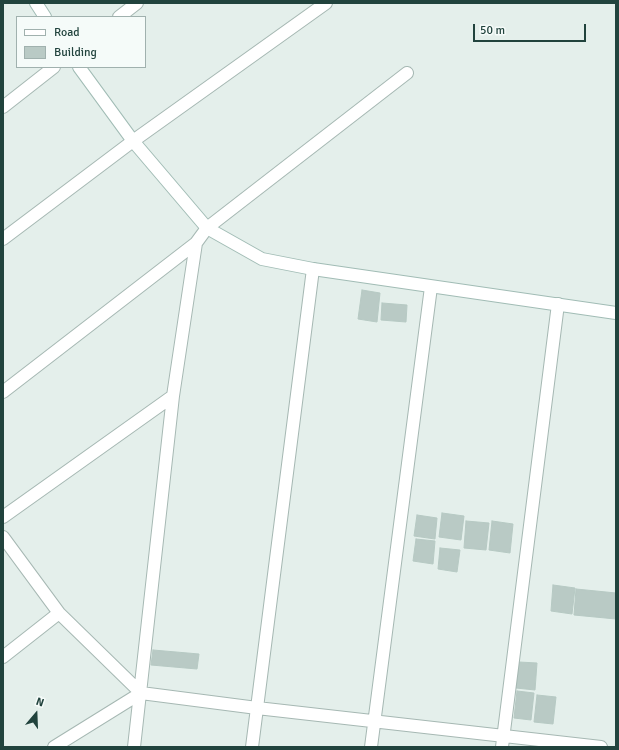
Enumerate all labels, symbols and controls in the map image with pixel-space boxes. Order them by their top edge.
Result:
legend [16,16,146,68]
scale bar [475,16,588,42]
text: 50 m [480,23,505,38]
text: Road [54,25,80,40]
text: Building [54,45,97,60]
north arrow [16,694,56,734]
text: N [34,695,46,710]

